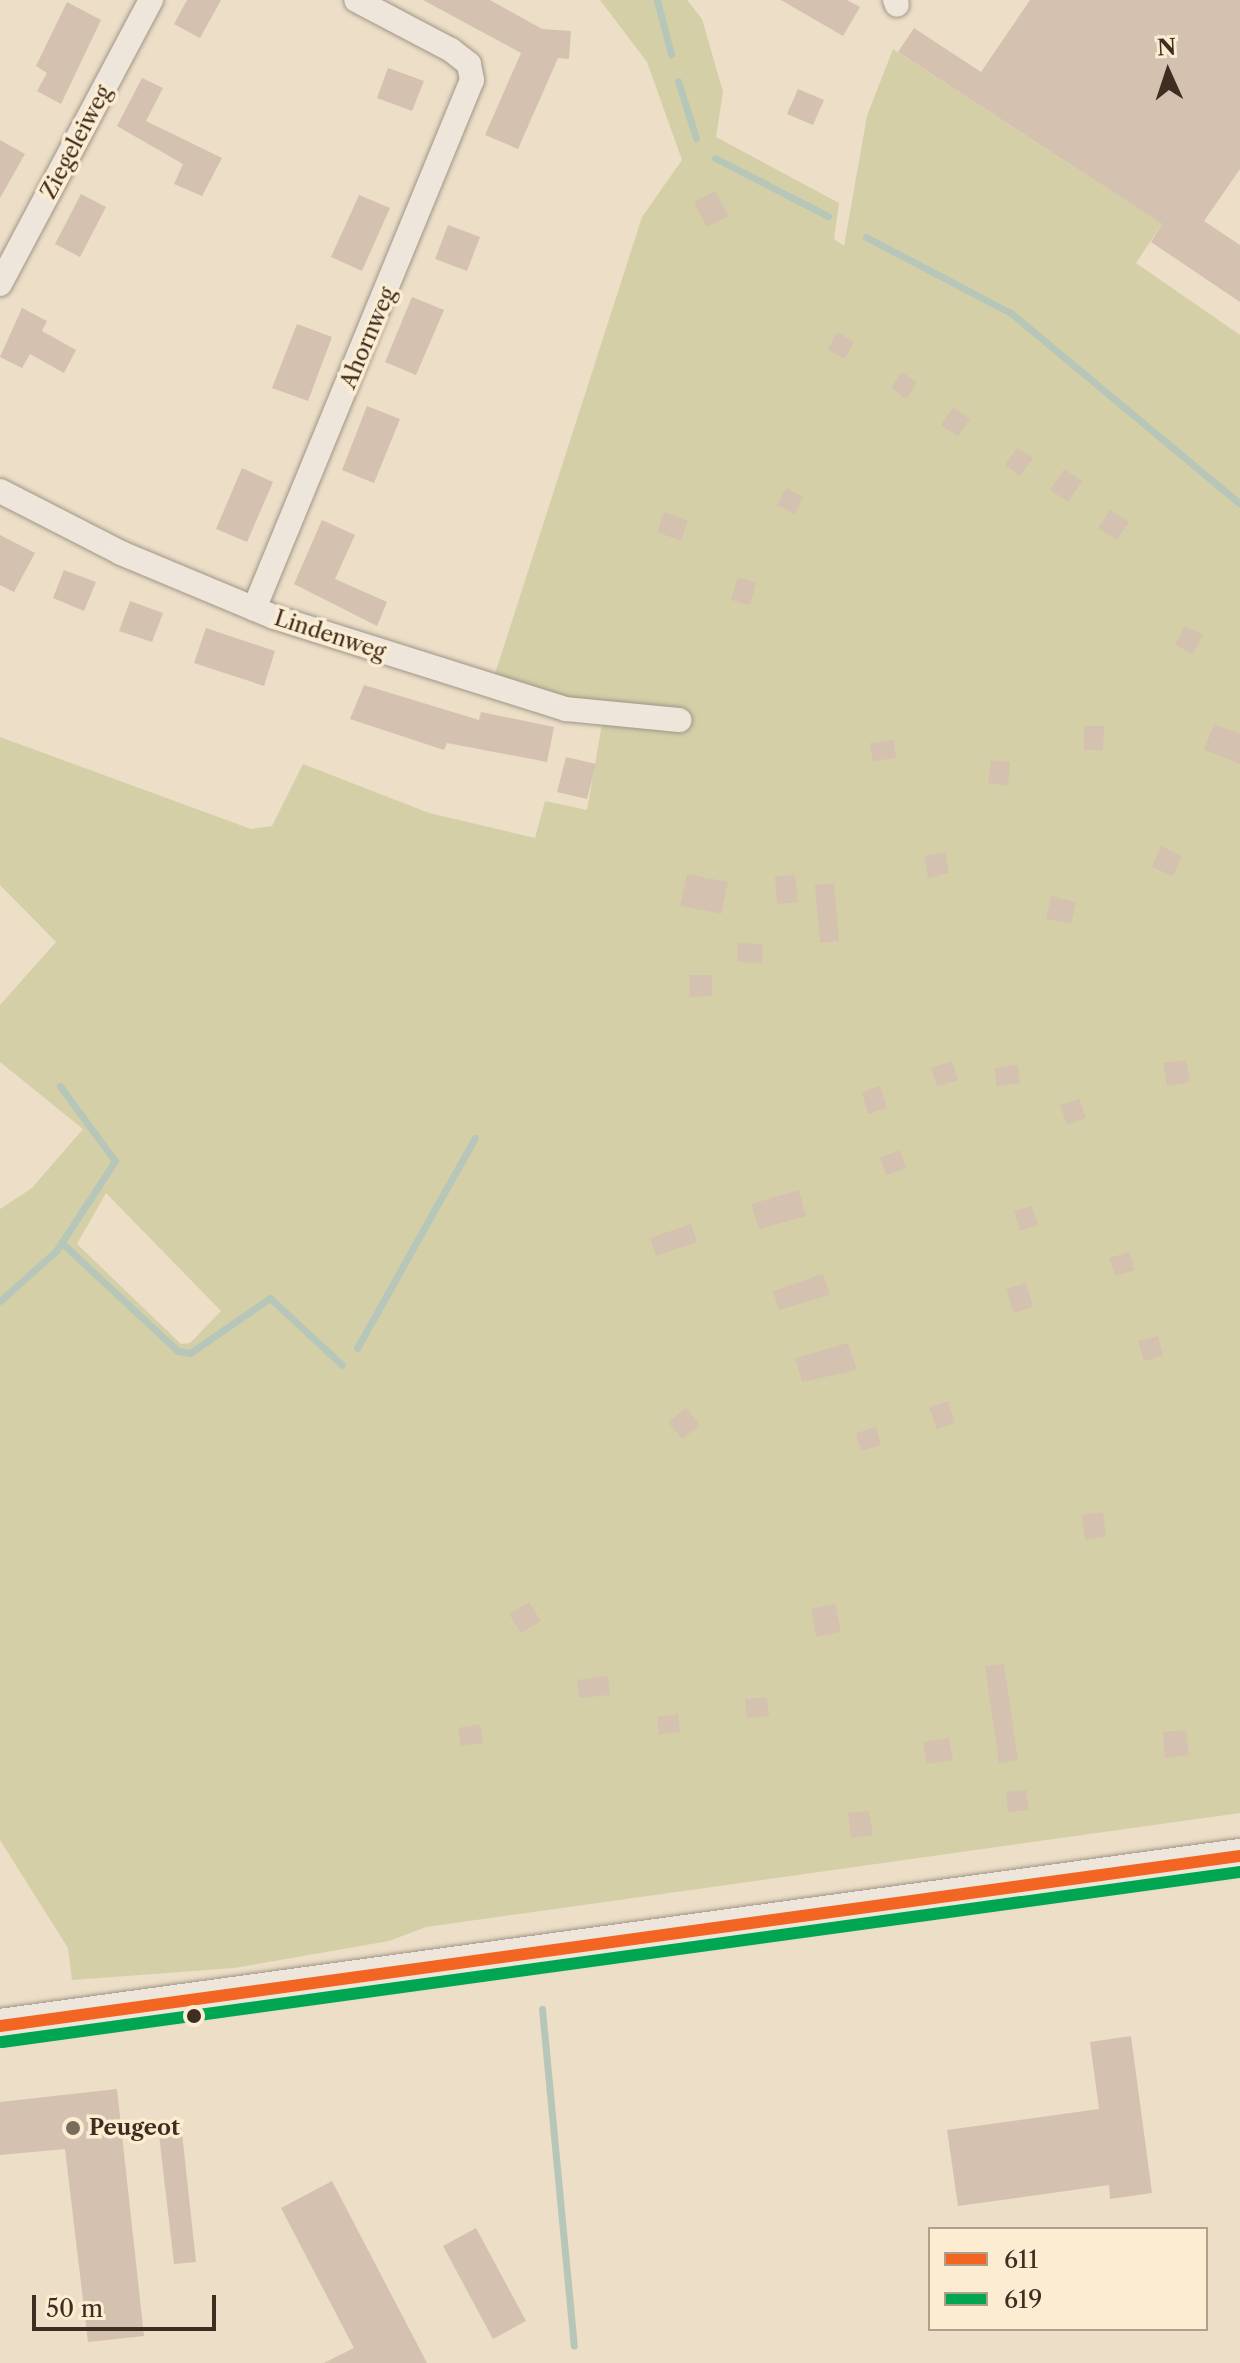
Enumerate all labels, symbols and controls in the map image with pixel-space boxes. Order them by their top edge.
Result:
north arrow [1128,32,1208,112]
text: N [1156,34,1177,62]
street label: Ziegeleiweg [35,81,117,203]
street label: Ahornweg [335,283,401,393]
street label: Lindenweg [271,605,389,665]
unlabelled marker [186,2008,202,2024]
place label: Peugeot [89,2115,180,2141]
marker: Peugeot [64,2119,82,2137]
legend [928,2227,1208,2331]
text: 611 [1004,2245,1038,2274]
scale bar [36,2279,220,2329]
text: 619 [1004,2285,1042,2314]
text: 50 m [46,2294,103,2323]

